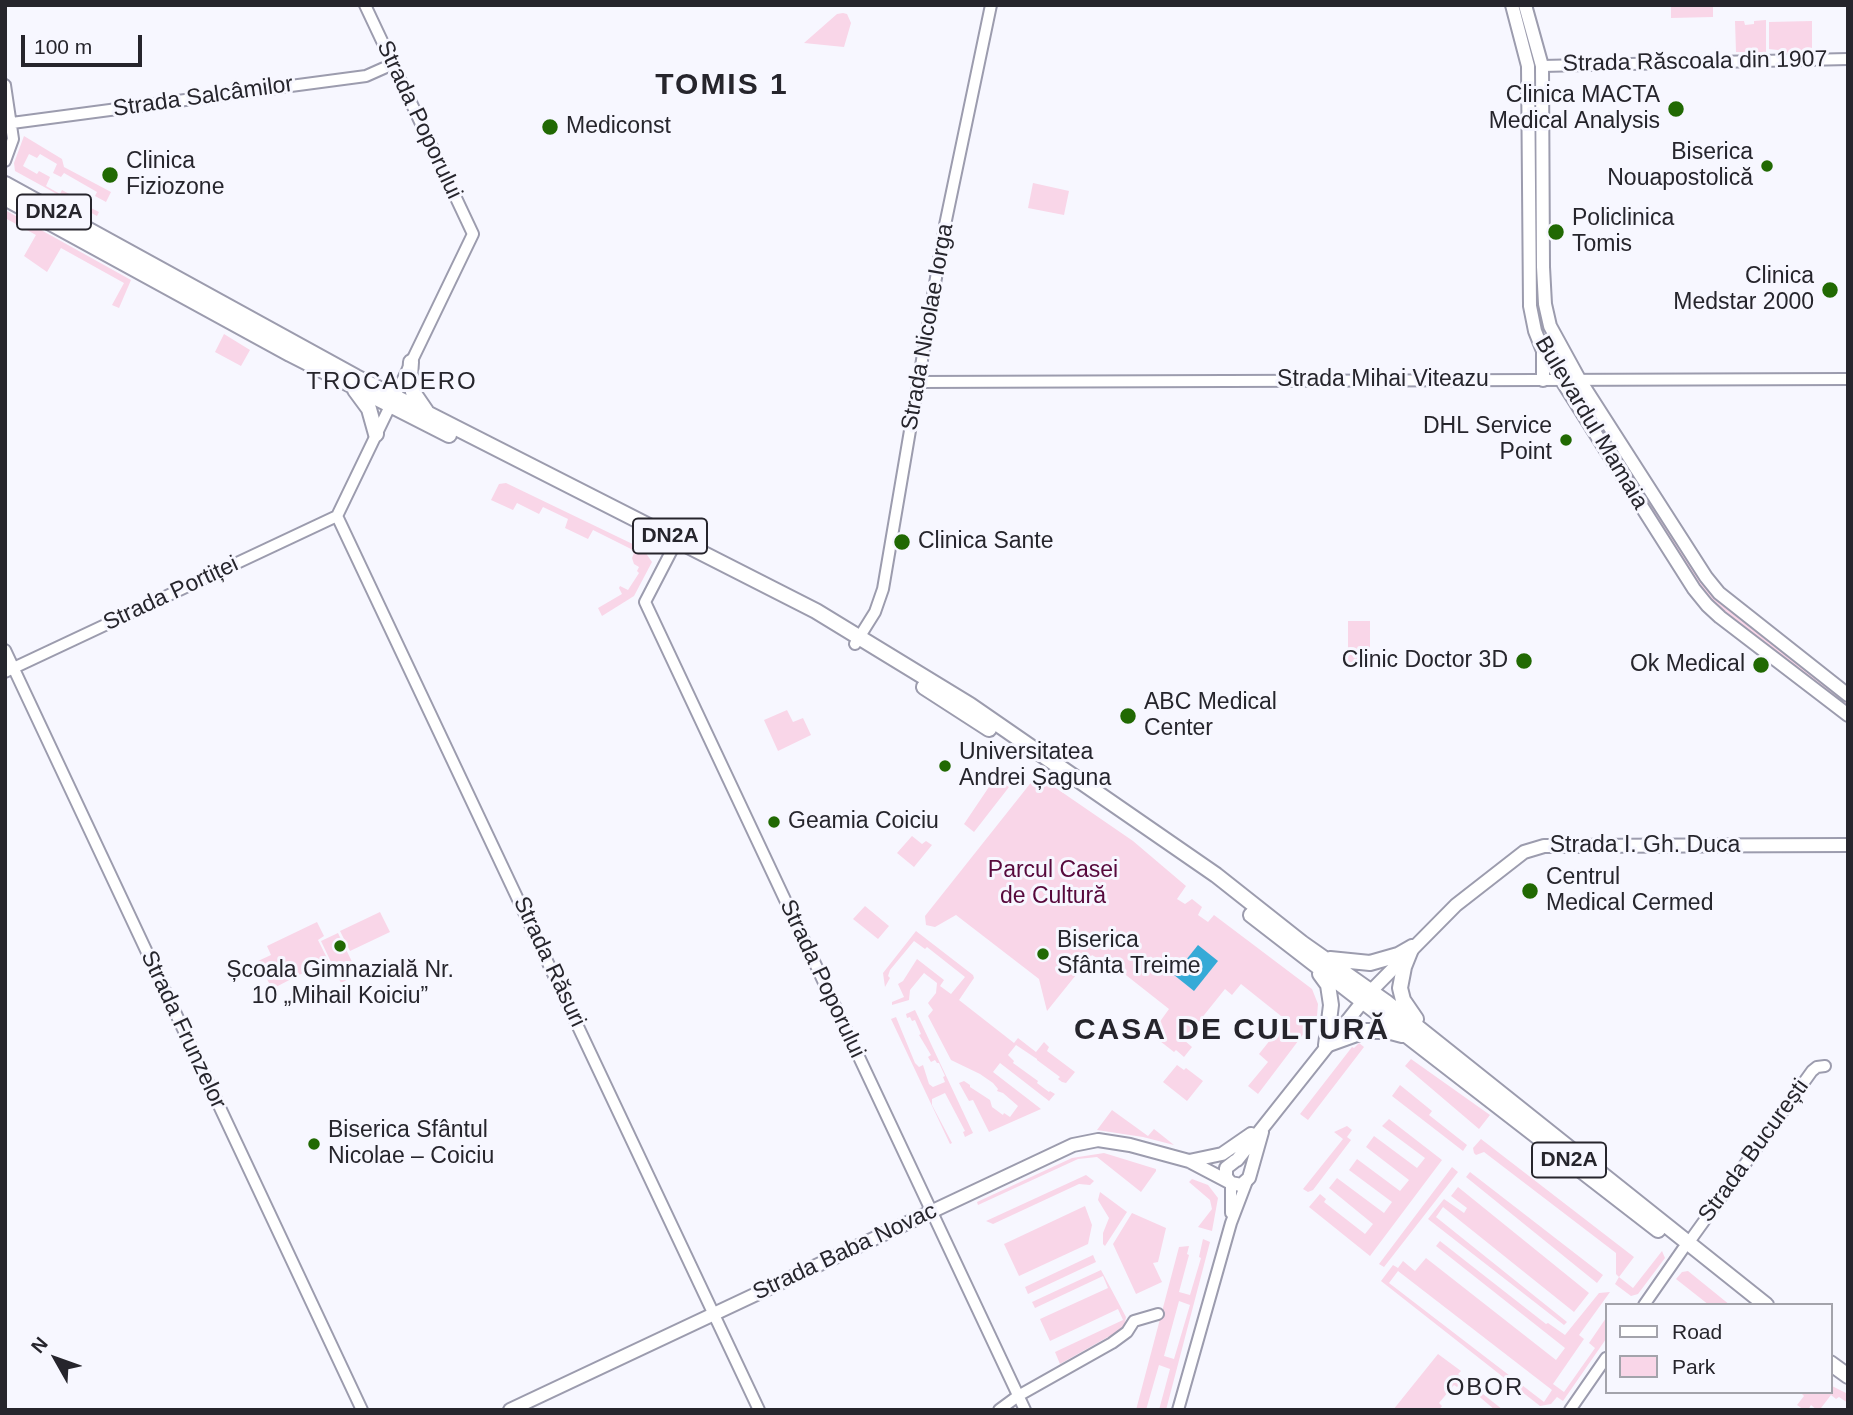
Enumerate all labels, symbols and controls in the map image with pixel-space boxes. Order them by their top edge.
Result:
scale bar [24,21,145,65]
text: 100 m [34,35,92,58]
street label: Strada Poporului [370,37,468,203]
street label: Strada Răscoala din 1907 [1562,46,1828,78]
district label: TOMIS 1 [656,68,788,104]
street label: Strada Salcâmilor [111,71,295,123]
place label: Clinica MACTA Medical Analysis [1489,82,1660,136]
marker: Clinica MACTA Medical Analysis [1666,99,1686,119]
place label: Mediconst [566,113,671,141]
marker: Mediconst [540,117,560,137]
place label: Biserica Nouapostolică [1607,139,1753,193]
place label: Clinica Fiziozone [126,148,224,202]
marker: Biserica Nouapostolică [1759,158,1775,174]
marker: Clinica Fiziozone [100,165,120,185]
road number: DN2A [17,194,91,230]
place label: Policlinica Tomis [1572,205,1674,259]
street label: Strada Nicolae Iorga [896,221,960,433]
marker: Policlinica Tomis [1546,222,1566,242]
place label: Clinica Medstar 2000 [1673,263,1814,317]
marker: Clinica Medstar 2000 [1820,280,1840,300]
street label: Bulevardul Mamaia [1528,332,1654,514]
street label: Strada Mihai Viteazu [1277,366,1489,394]
district label: TROCADERO [307,368,477,396]
place label: DHL Service Point [1423,413,1552,467]
marker: DHL Service Point [1558,432,1574,448]
road number: DN2A [633,518,707,554]
place label: Clinica Sante [918,528,1054,556]
marker: Clinica Sante [892,532,912,552]
street label: Strada Portiței [99,551,243,637]
place label: Clinic Doctor 3D [1342,647,1508,675]
marker: Clinic Doctor 3D [1514,651,1534,671]
place label: Ok Medical [1630,651,1745,679]
marker: Ok Medical [1751,655,1771,675]
place label: ABC Medical Center [1144,689,1277,743]
marker: ABC Medical Center [1118,706,1138,726]
place label: Universitatea Andrei Șaguna [959,739,1111,793]
marker: Universitatea Andrei Șaguna [937,758,953,774]
place label: Geamia Coiciu [788,808,939,836]
marker: Geamia Coiciu [766,814,782,830]
street label: Strada I. Gh. Duca [1550,832,1740,860]
park label: Parcul Casei de Cultură [988,857,1118,911]
place label: Centrul Medical Cermed [1546,864,1713,918]
marker: Centrul Medical Cermed [1520,881,1540,901]
street label: Strada Răsuri [507,892,591,1032]
street label: Strada Poporului [773,896,871,1062]
place label: Biserica Sfânta Treime [1057,927,1201,981]
marker: Școala Gimnazială Nr. 10 „Mihail Koiciu” [332,938,348,954]
marker: Biserica Sfânta Treime [1035,946,1051,962]
street label: Strada Frunzelor [134,947,232,1113]
place label: Școala Gimnazială Nr. 10 „Mihail Koiciu” [226,957,454,1011]
district label: CASA DE CULTURĂ [1076,1013,1388,1049]
street label: Strada București [1693,1074,1815,1228]
place label: Biserica Sfântul Nicolae – Coiciu [328,1117,494,1171]
marker: Biserica Sfântul Nicolae – Coiciu [306,1136,322,1152]
road number: DN2A [1532,1142,1606,1178]
street label: Strada Baba Novac [749,1197,941,1307]
legend [1604,1303,1832,1394]
text: Road [1672,1320,1722,1343]
north arrow [21,1324,91,1394]
text: N [27,1333,52,1357]
text: Park [1672,1355,1715,1378]
district label: OBOR [1446,1374,1524,1402]

